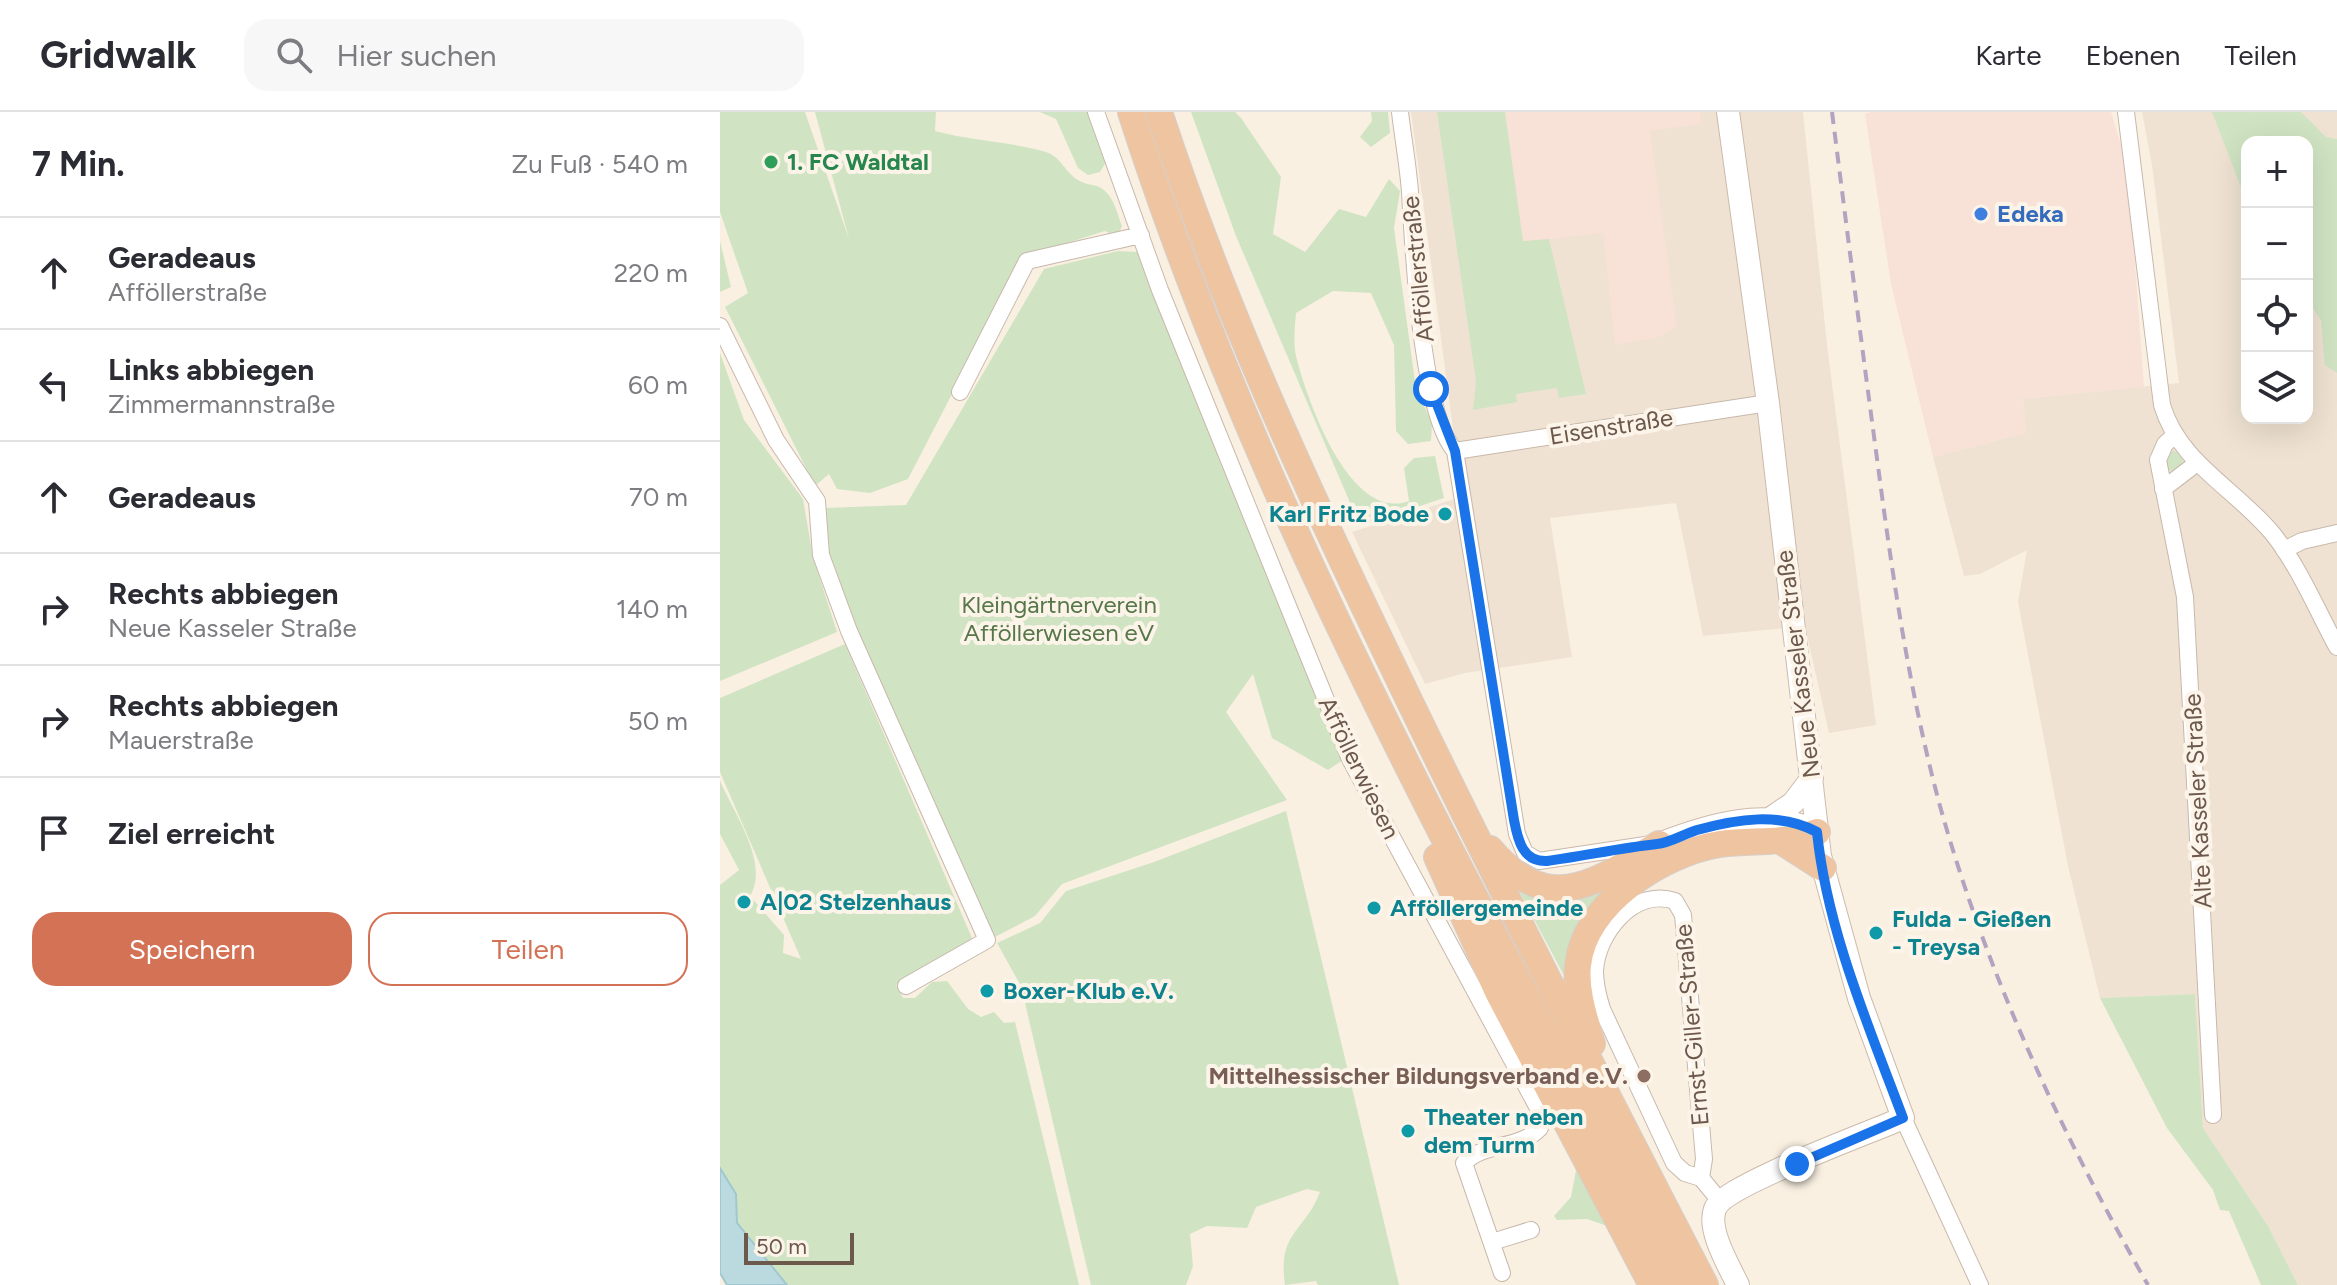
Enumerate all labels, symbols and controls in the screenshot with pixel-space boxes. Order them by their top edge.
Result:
search box [244,19,804,91]
text: Gridwalk [40,32,196,78]
icon: search [272,33,316,77]
text: Hier suchen [336,37,497,74]
text: Karte [1975,38,2042,72]
text: Ebenen [2086,38,2180,72]
text: Teilen [2224,38,2297,72]
map controls [2241,136,2313,424]
button: + [2241,136,2313,208]
text: 7 Min. [32,144,125,185]
place label: 1. FC Waldtal [787,147,929,176]
text: Zu Fuß · 540 m [512,148,688,180]
marker: 1. FC Waldtal [762,153,780,171]
street label: Afföllerstraße [1395,195,1440,344]
place label: Edeka [1997,199,2064,228]
marker: Edeka [1972,205,1990,223]
button: − [2241,208,2313,280]
text: Geradeaus [108,239,256,276]
icon: ahead [32,251,76,295]
text: 220 m [614,257,688,289]
text: Afföllerstraße [108,276,267,308]
button: locate [2241,280,2313,352]
text: Links abbiegen [108,351,314,388]
button: layers [2241,352,2313,424]
icon: left [32,363,76,407]
text: 60 m [628,369,688,401]
route start [1413,371,1449,407]
text: Zimmermannstraße [108,388,335,420]
street label: Eisenstraße [1547,402,1675,451]
icon: ahead [32,475,76,519]
text: Geradeaus [108,479,256,516]
text: 70 m [629,481,688,513]
place label: Karl Fritz Bode [1269,499,1429,528]
marker: Karl Fritz Bode [1436,505,1454,523]
street label: Neue Kasseler Straße [1769,548,1826,780]
text: Rechts abbiegen [108,575,339,612]
icon: right [32,587,76,631]
park label: Kleingärtnerverein Afföllerwiesen eV [961,590,1157,647]
text: 140 m [616,593,688,625]
text: Neue Kasseler Straße [108,612,357,644]
text: Rechts abbiegen [108,687,339,724]
street label: Afföllerwiesen [1312,692,1406,844]
street label: Alte Kasseler Straße [2177,693,2218,909]
icon: right [32,699,76,743]
text: 50 m [628,705,688,737]
text: Mauerstraße [108,724,254,756]
icon: arrive [32,811,76,855]
text: Ziel erreicht [108,815,275,852]
place label: A|02 Stelzenhaus [760,887,951,916]
marker: A|02 Stelzenhaus [735,893,753,911]
place label: Afföllergemeinde [1390,893,1583,922]
marker: Afföllergemeinde [1365,899,1383,917]
place label: Fulda - Gießen - Treysa [1892,904,2051,961]
button: Speichern [32,912,352,986]
button: Teilen [368,912,688,986]
street label: Ernst-Giller-Straße [1668,923,1715,1127]
marker: Fulda - Gießen - Treysa [1867,924,1885,942]
place label: Boxer-Klub e.V. [1003,976,1174,1005]
marker: Boxer-Klub e.V. [978,982,996,1000]
place label: Mittelhessischer Bildungsverband e.V. [1209,1061,1628,1090]
marker: Mittelhessischer Bildungsverband e.V. [1635,1067,1653,1085]
place label: Theater neben dem Turm [1424,1102,1583,1159]
marker: Theater neben dem Turm [1399,1122,1417,1140]
route end [1779,1146,1815,1182]
scale bar [744,1229,854,1265]
text: 50 m [756,1233,807,1260]

